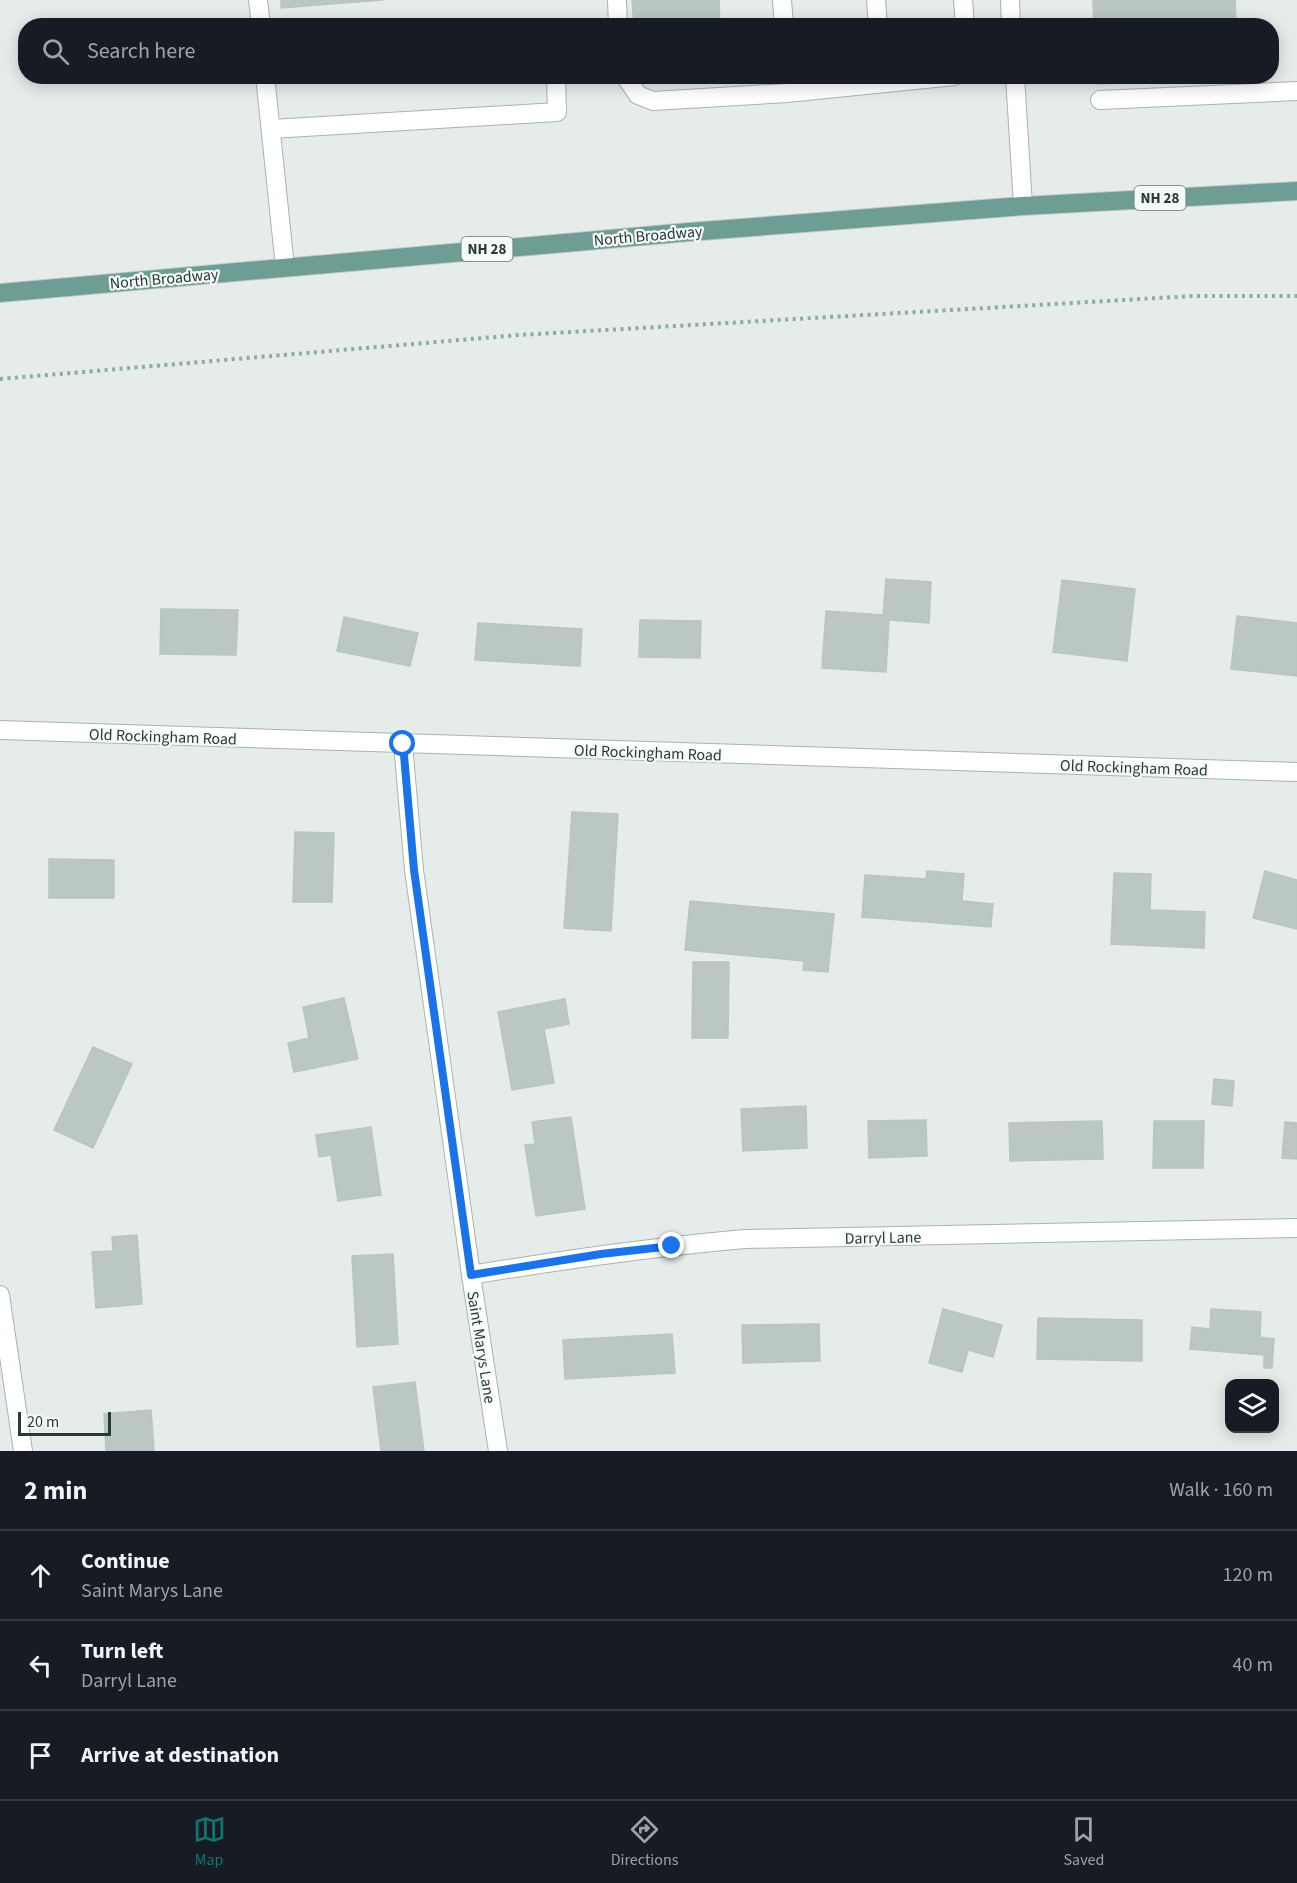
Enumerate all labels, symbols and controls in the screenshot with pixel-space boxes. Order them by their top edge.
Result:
search box [18,18,1279,84]
icon: search [39,35,72,68]
text: Search here [87,35,195,67]
road number: NH 28 [1134,186,1186,210]
street label: North Broadway [593,220,704,252]
road number: NH 28 [462,237,512,261]
street label: North Broadway [109,263,220,295]
street label: Old Rockingham Road [89,723,237,751]
route start [389,730,415,756]
street label: Old Rockingham Road [574,739,722,767]
street label: Old Rockingham Road [1060,754,1208,782]
street label: Darryl Lane [844,1226,922,1250]
route end [658,1232,684,1258]
street label: Saint Marys Lane [461,1289,501,1405]
map controls [1225,1379,1279,1433]
button: layers [1225,1379,1279,1433]
scale bar [18,1409,111,1436]
text: 20 m [27,1411,59,1433]
text: 2 min [24,1472,87,1509]
text: Walk · 160 m [1169,1476,1273,1504]
text: Continue [81,1545,170,1577]
icon: ahead [24,1559,57,1592]
text: 120 m [1223,1561,1273,1589]
text: Saint Marys Lane [81,1577,223,1605]
text: Turn left [81,1635,163,1667]
icon: left [24,1649,57,1682]
text: 40 m [1233,1651,1273,1679]
text: Darryl Lane [81,1667,177,1695]
icon: arrive [24,1739,57,1772]
text: Arrive at destination [81,1739,279,1771]
tab: Map [193,1813,226,1871]
tab: Directions [611,1813,678,1871]
tab: Saved [1064,1813,1104,1871]

